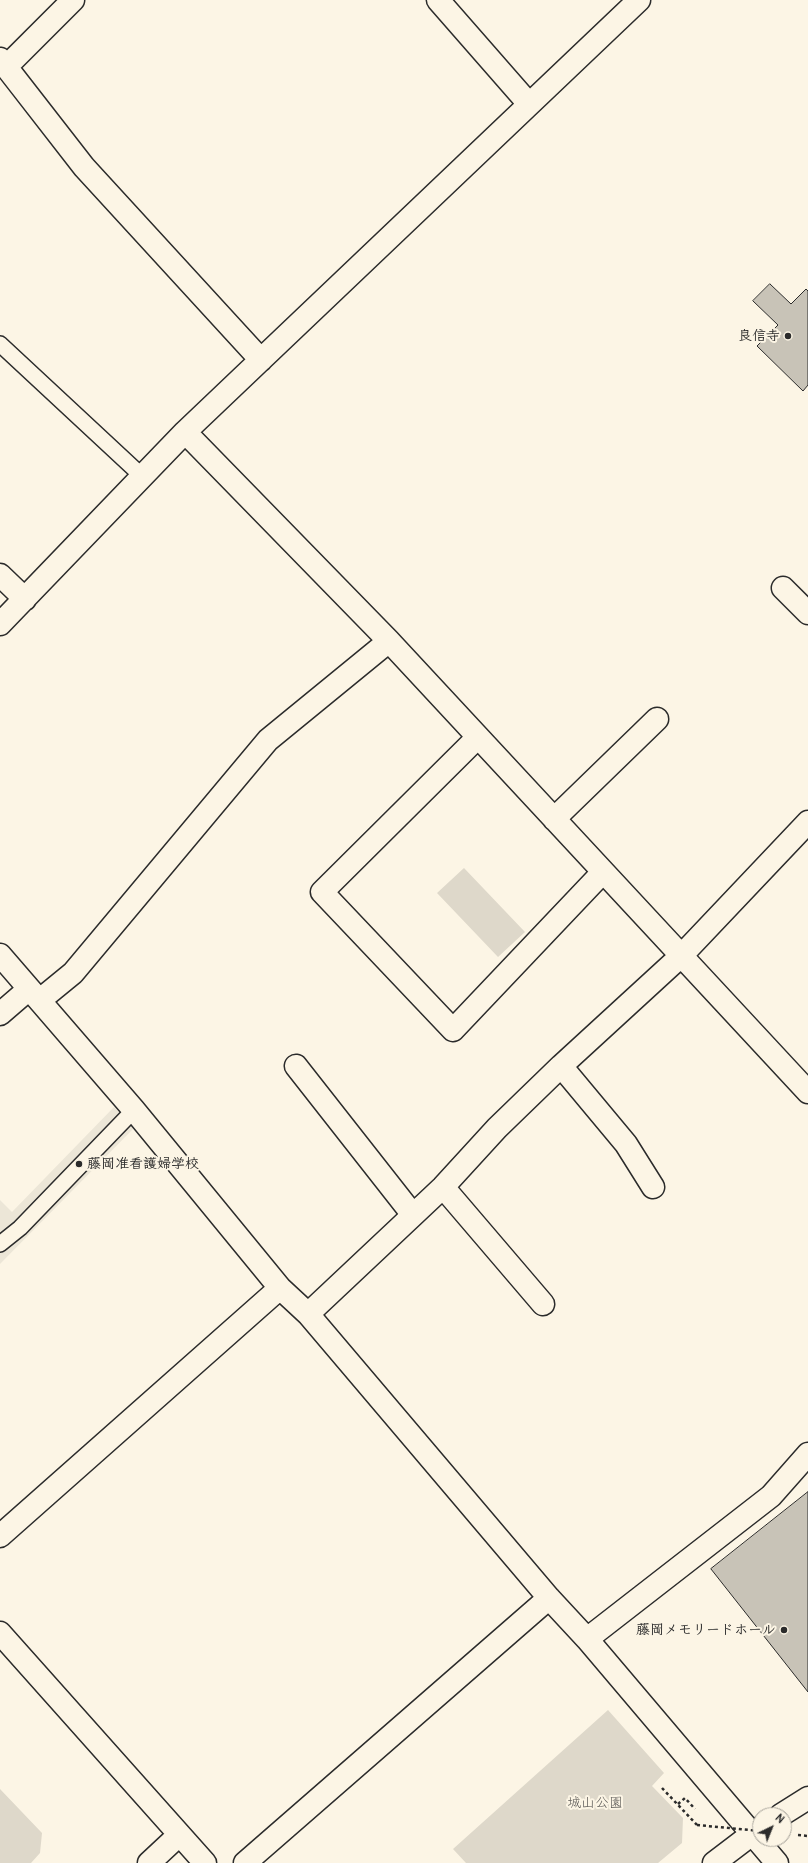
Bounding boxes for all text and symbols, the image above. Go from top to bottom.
place label: 良信寺 [738,328,780,344]
marker: 良信寺 [783,331,793,341]
place label: 藤岡准看護婦学校 [87,1156,199,1172]
marker: 藤岡准看護婦学校 [74,1159,84,1169]
place label: 藤岡メモリードホール [636,1622,776,1638]
marker: 藤岡メモリードホール [779,1625,789,1635]
park label: 城山公園 [567,1795,623,1811]
north arrow [752,1807,792,1847]
text: N [773,1811,787,1826]

